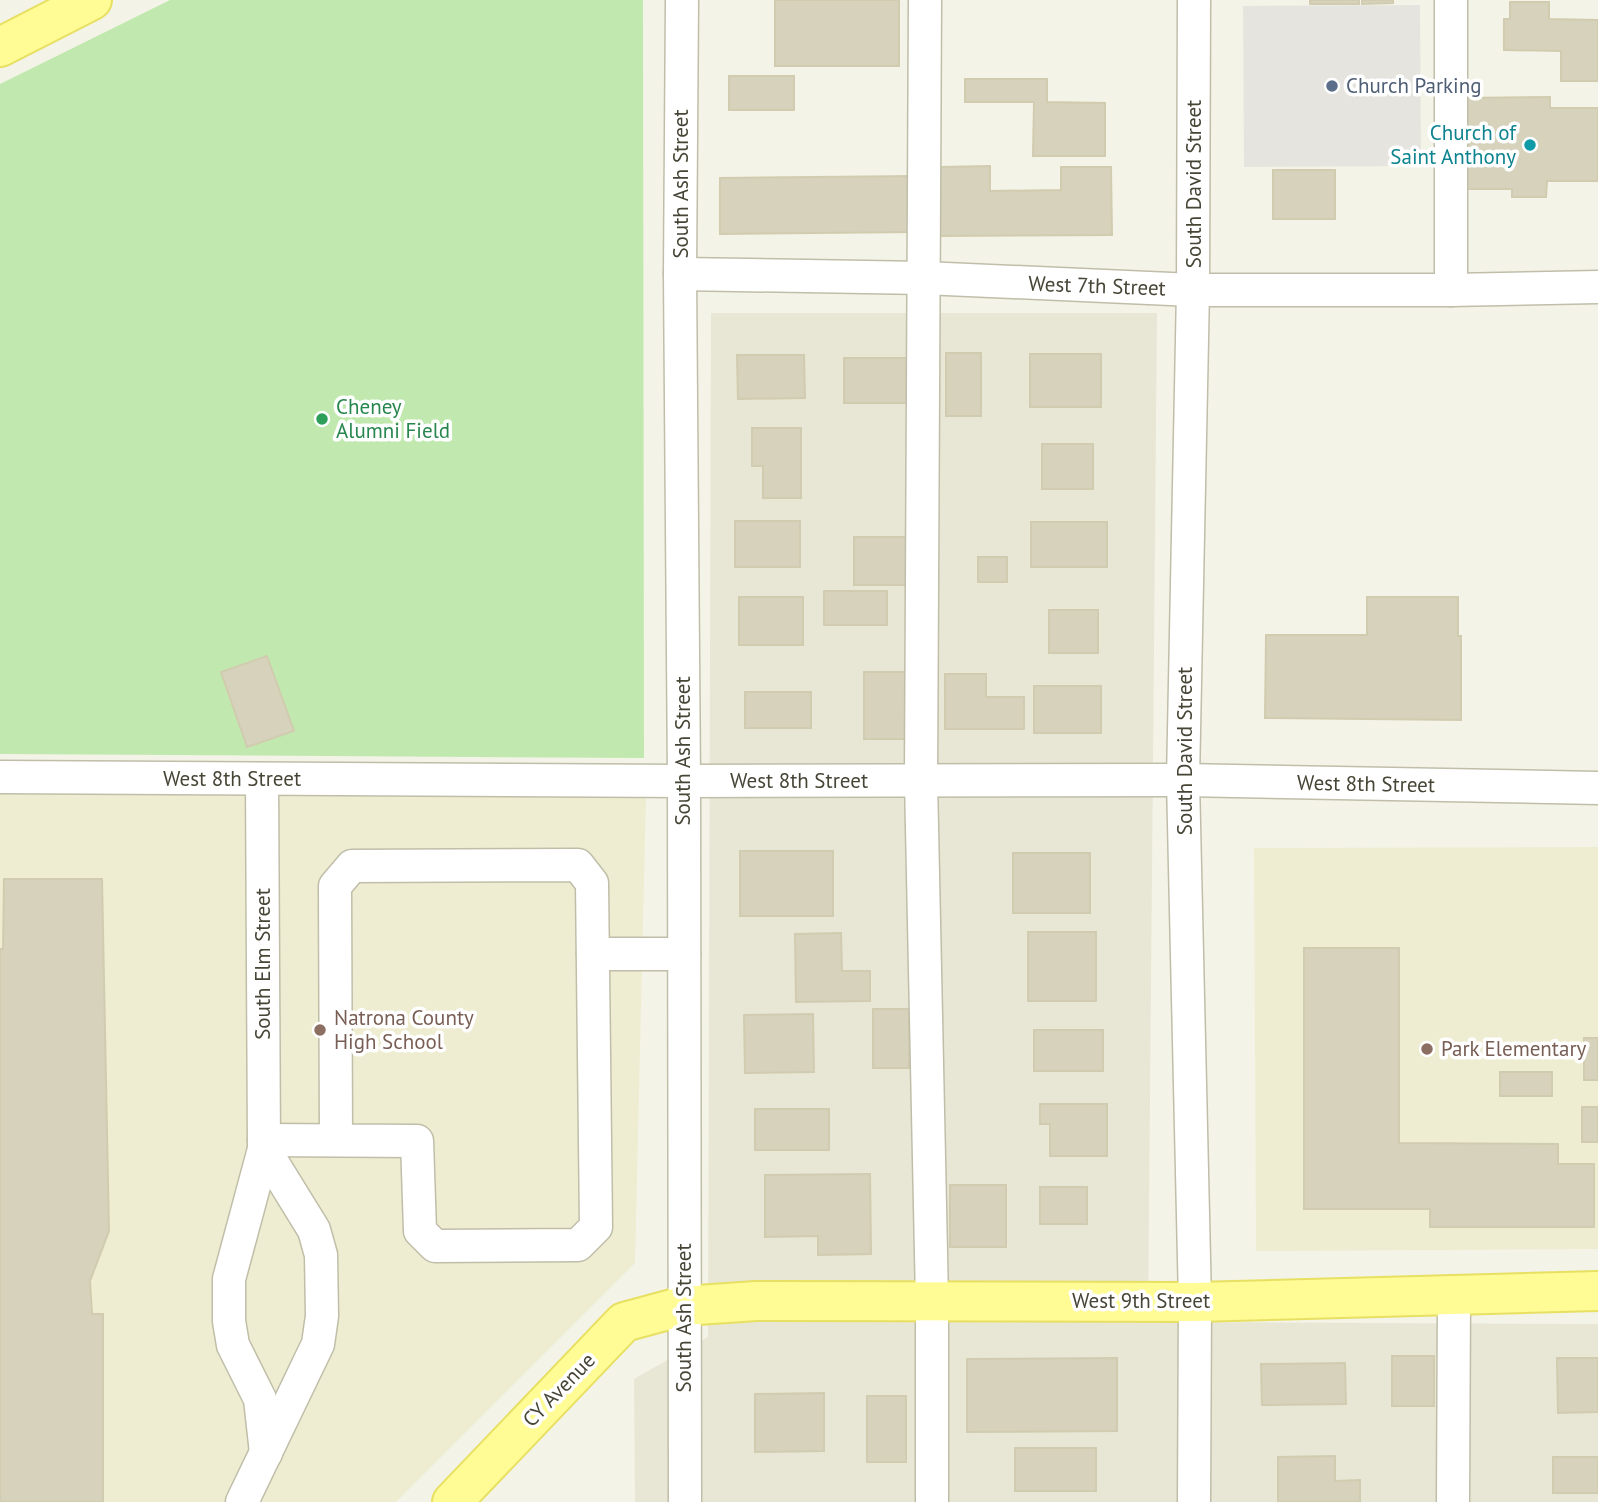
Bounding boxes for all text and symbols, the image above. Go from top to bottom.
place label: Church Parking [1346,72,1482,99]
marker: Church Parking [1324,78,1340,94]
street label: South David Street [1180,100,1207,268]
street label: South Ash Street [667,109,694,259]
place label: Church of Saint Anthony [1390,119,1517,170]
marker: Church of Saint Anthony [1522,137,1538,153]
street label: West 7th Street [1028,270,1166,301]
place label: Cheney Alumni Field [336,393,450,444]
marker: Cheney Alumni Field [314,411,330,427]
street label: South David Street [1171,667,1198,835]
street label: South Ash Street [669,676,696,826]
street label: West 8th Street [163,765,301,792]
street label: West 8th Street [730,767,868,794]
street label: West 8th Street [1297,769,1435,798]
street label: South Elm Street [249,888,276,1040]
place label: Natrona County High School [334,1004,474,1055]
marker: Natrona County High School [312,1022,328,1038]
place label: Park Elementary [1441,1035,1587,1062]
marker: Park Elementary [1419,1041,1435,1057]
street label: South Ash Street [670,1243,697,1393]
street label: West 9th Street [1072,1287,1210,1314]
street label: CY Avenue [517,1347,601,1432]

